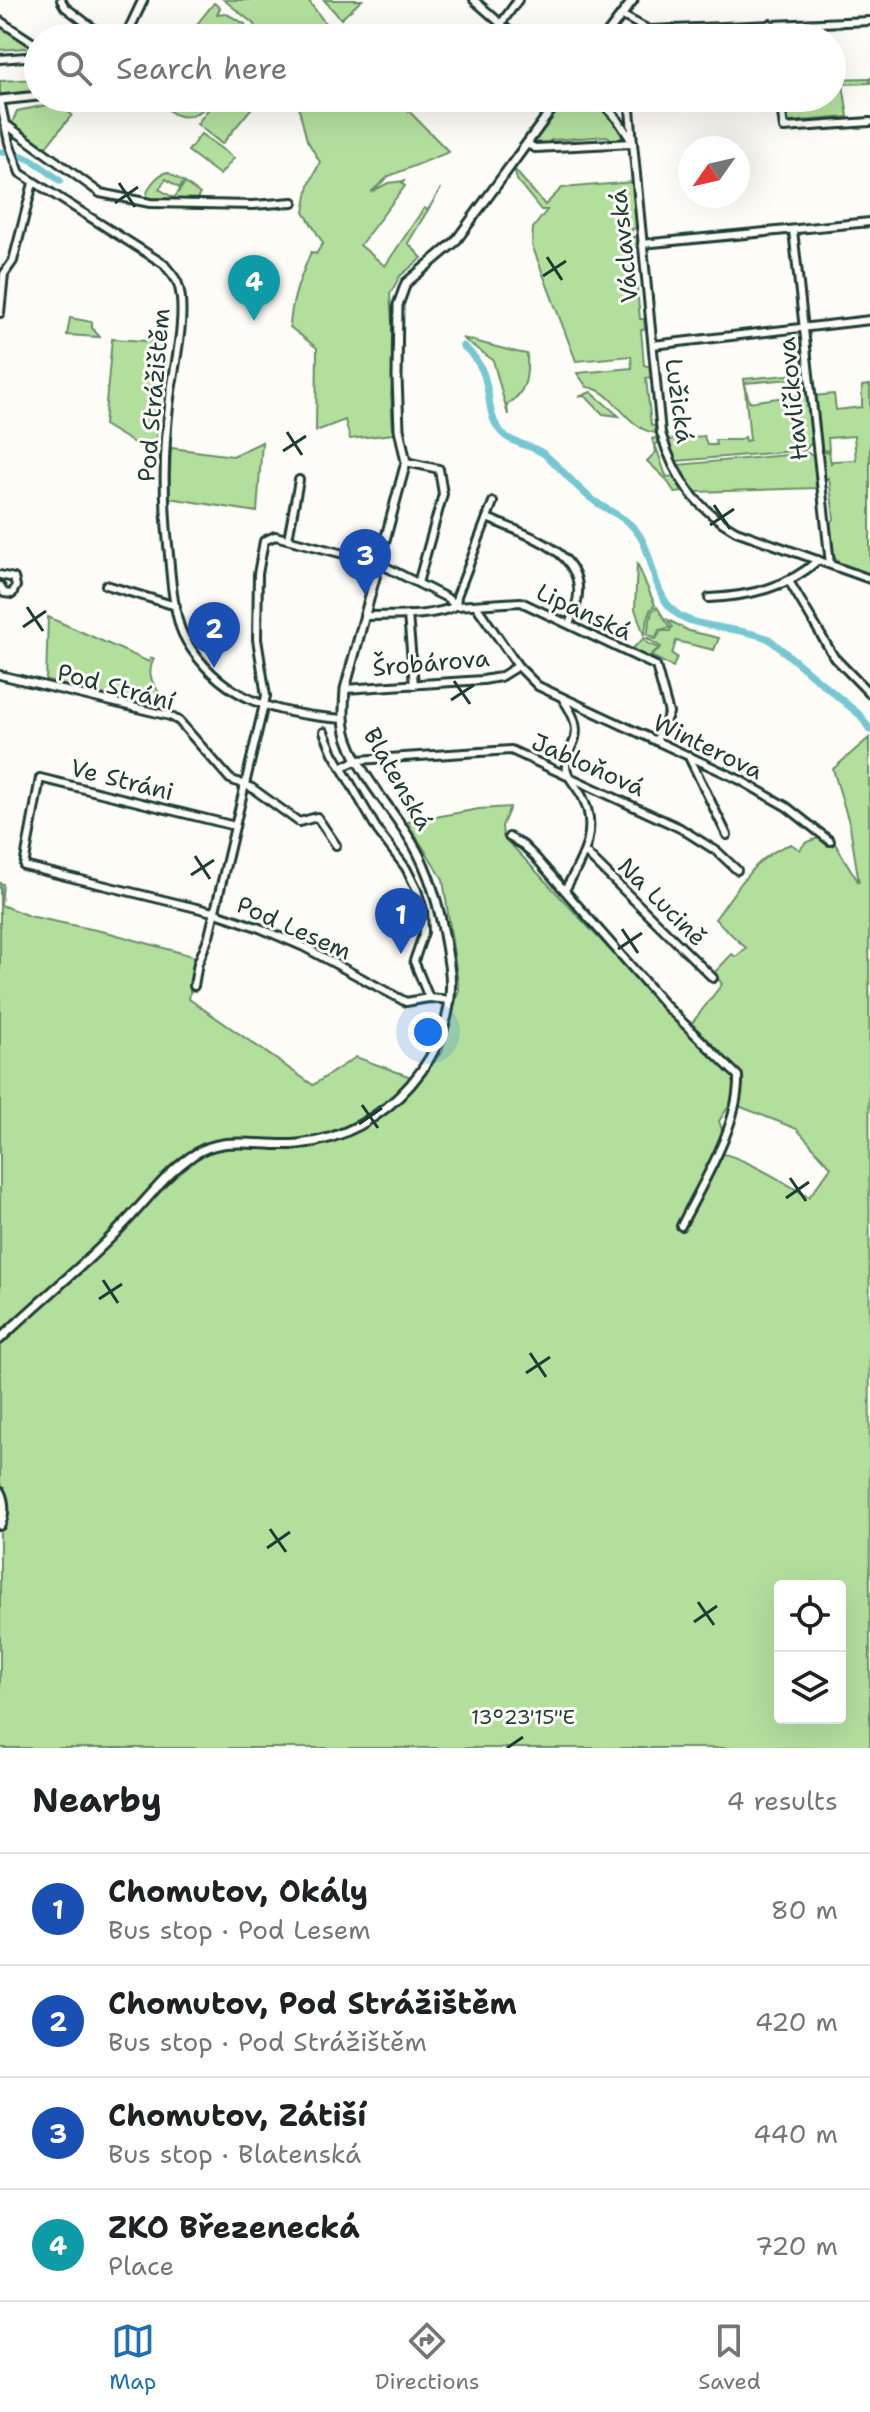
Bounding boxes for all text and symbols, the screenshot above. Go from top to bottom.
search box [24,24,846,112]
icon: search [52,46,96,90]
text: Search here [116,48,287,89]
north arrow [678,136,750,208]
street label: Václavská [602,188,646,304]
pin: 4 [228,255,280,321]
street label: Pod Strážištěm [130,307,178,483]
street label: Havlíčkova [771,336,815,462]
street label: Lužická [657,357,701,446]
pin: 3 [339,529,391,595]
street label: Lipanská [531,576,637,648]
pin: 2 [188,602,240,668]
street label: Šrobárova [371,642,491,684]
street label: Pod Strání [54,656,178,718]
street label: Winterova [648,707,768,787]
street label: Blatenská [356,722,440,836]
street label: Jabloňová [526,726,650,804]
street label: Ve Stráni [67,752,177,808]
street label: Na Lucině [611,851,713,953]
street label: Pod Lesem [232,888,356,968]
pin: 1 [375,888,427,954]
your location [408,1012,448,1052]
map controls [774,1580,846,1724]
button: locate [774,1580,846,1652]
button: layers [774,1652,846,1724]
text: 13°23'15"E [471,1704,575,1730]
text: Nearby [32,1777,162,1823]
text: 4 results [726,1783,838,1818]
text: Chomutov, Okály [108,1871,368,1912]
text: 1 [52,1892,64,1927]
text: 80 m [771,1892,838,1927]
text: Bus stop · Pod Lesem [108,1912,371,1947]
text: Chomutov, Pod Strážištěm [108,1983,517,2024]
text: 2 [49,2004,67,2039]
text: 420 m [755,2004,838,2039]
text: Bus stop · Pod Strážištěm [108,2024,427,2059]
text: Chomutov, Zátiší [108,2095,366,2136]
text: 3 [49,2116,67,2151]
text: 440 m [753,2116,838,2151]
text: Bus stop · Blatenská [108,2136,361,2171]
text: ZKO Březenecká [108,2207,360,2248]
text: 4 [49,2228,67,2263]
text: 720 m [755,2228,838,2263]
text: Place [108,2248,174,2283]
tab: Map [109,2319,156,2396]
tab: Directions [375,2319,480,2396]
tab: Saved [698,2319,761,2396]

